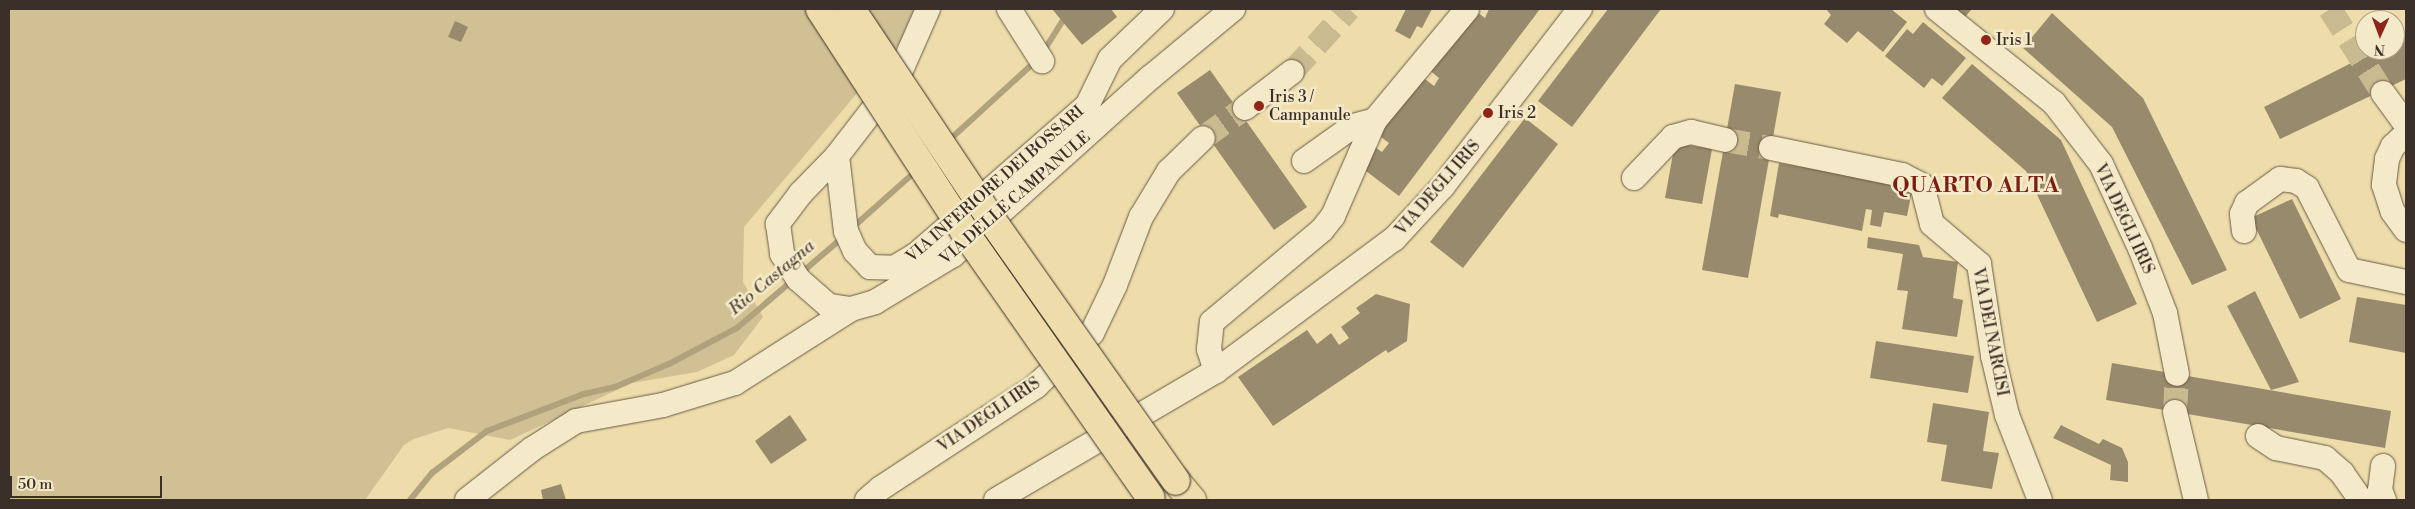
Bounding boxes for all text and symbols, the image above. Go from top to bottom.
north arrow [2355,10,2405,60]
place label: Iris 1 [1996,30,2032,50]
marker: Iris 1 [1980,34,1992,46]
text: N [2374,40,2385,58]
place label: Iris 3 / Campanule [1269,87,1351,125]
marker: Iris 3 / Campanule [1253,100,1265,112]
street label: VIA INFERIORE DEI BOSSARI [902,102,1088,266]
place label: Iris 2 [1498,103,1536,123]
marker: Iris 2 [1482,107,1494,119]
street label: VIA DELLE CAMPANULE [936,127,1094,269]
street label: VIA DEGLI IRIS [1392,137,1484,239]
street label: VIA DEGLI IRIS [2090,161,2158,277]
district label: QUARTO ALTA [1891,173,2061,199]
water label: Rio Castagna [725,236,819,320]
street label: VIA DEI NARCISI [1968,266,2012,398]
street label: VIA DEGLI IRIS [934,374,1044,456]
scale bar [12,466,165,498]
text: 50 m [18,475,52,494]

